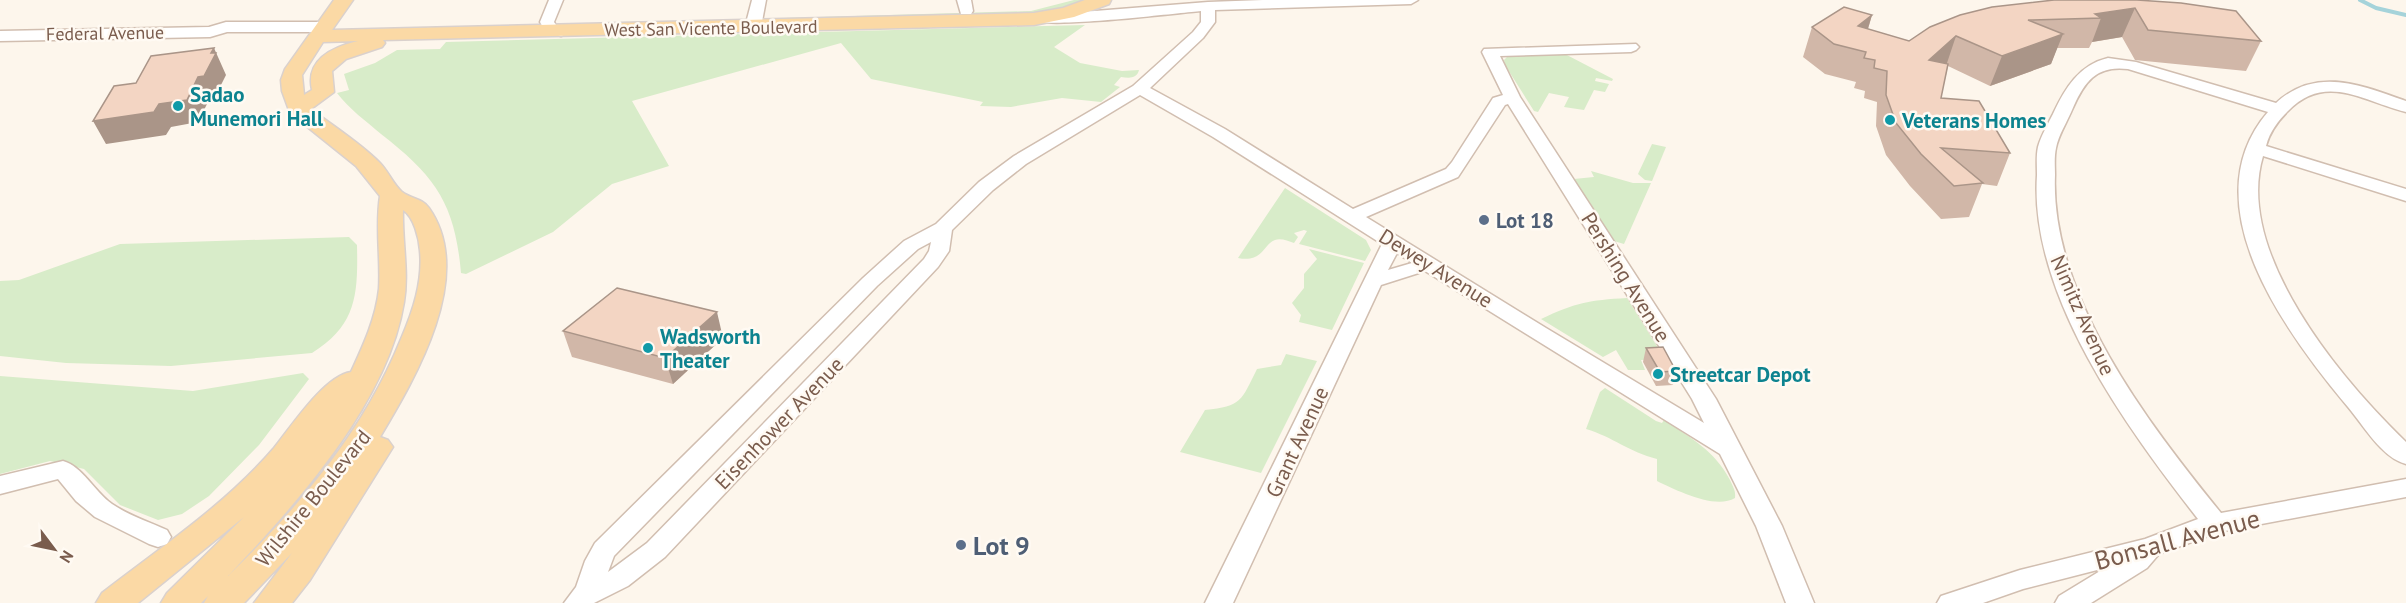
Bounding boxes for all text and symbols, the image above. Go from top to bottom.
street label: West San Vicente Boulevard [604,15,818,41]
street label: Federal Avenue [46,20,164,46]
place label: Sadao Munemori Hall [190,81,324,132]
marker: Sadao Munemori Hall [171,99,185,113]
place label: Veterans Homes [1901,107,2047,134]
marker: Veterans Homes [1883,113,1897,127]
place label: Lot 18 [1496,207,1554,234]
street label: Pershing Avenue [1575,207,1677,347]
marker: Lot 18 [1477,213,1491,227]
street label: Dewey Avenue [1374,222,1498,314]
street label: Nimitz Avenue [2044,251,2122,379]
place label: Wadsworth Theater [660,323,761,374]
marker: Wadsworth Theater [641,341,655,355]
street label: Eisenhower Avenue [709,351,849,495]
place label: Streetcar Depot [1670,361,1811,388]
marker: Streetcar Depot [1651,367,1665,381]
street label: Grant Avenue [1260,382,1334,502]
street label: Wilshire Boulevard [249,424,377,572]
street label: Bonsall Avenue [2091,501,2263,577]
north arrow [24,519,84,579]
place label: Lot 9 [973,529,1030,562]
marker: Lot 9 [954,538,968,552]
text: N [55,547,78,567]

